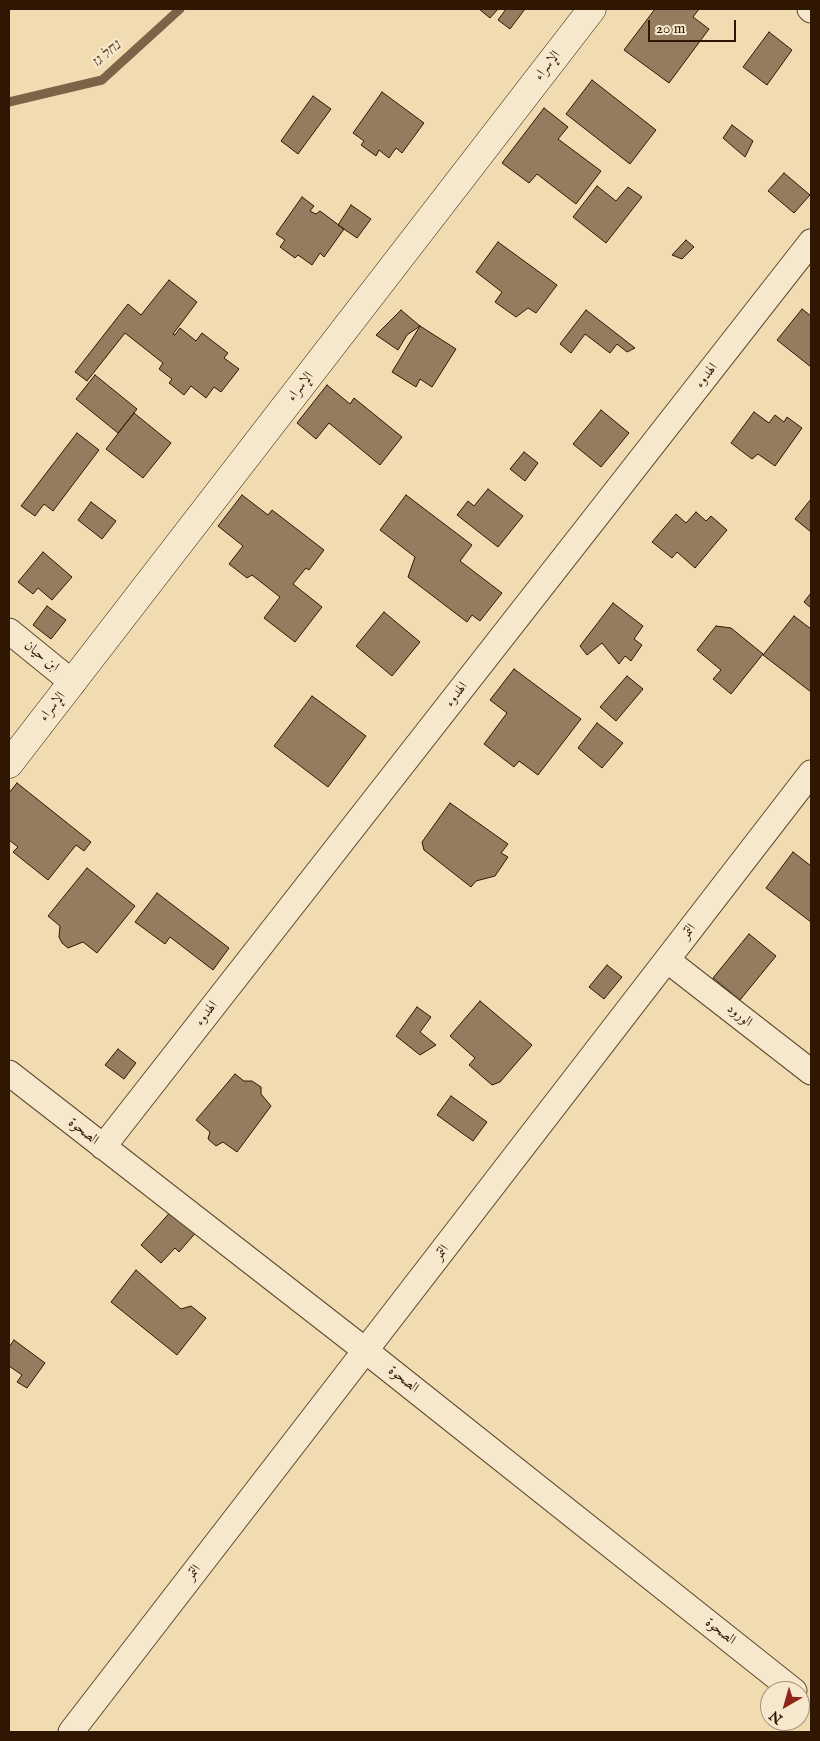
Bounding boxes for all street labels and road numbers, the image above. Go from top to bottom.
street label: الإسراء [531,48,565,84]
street label: الهدوء [692,360,722,392]
street label: الإسراء [284,369,318,405]
street label: ابن حيان [20,638,62,676]
street label: الهدوء [442,679,472,711]
street label: الإسراء [36,689,70,725]
street label: التمر [678,921,700,943]
street label: الهدوء [192,998,222,1030]
street label: الورود [723,1001,755,1031]
street label: الصحوة [64,1115,102,1149]
street label: التمر [431,1242,453,1264]
street label: الصحوة [384,1363,422,1397]
street label: التمر [183,1562,205,1584]
street label: الصحوة [701,1615,739,1649]

